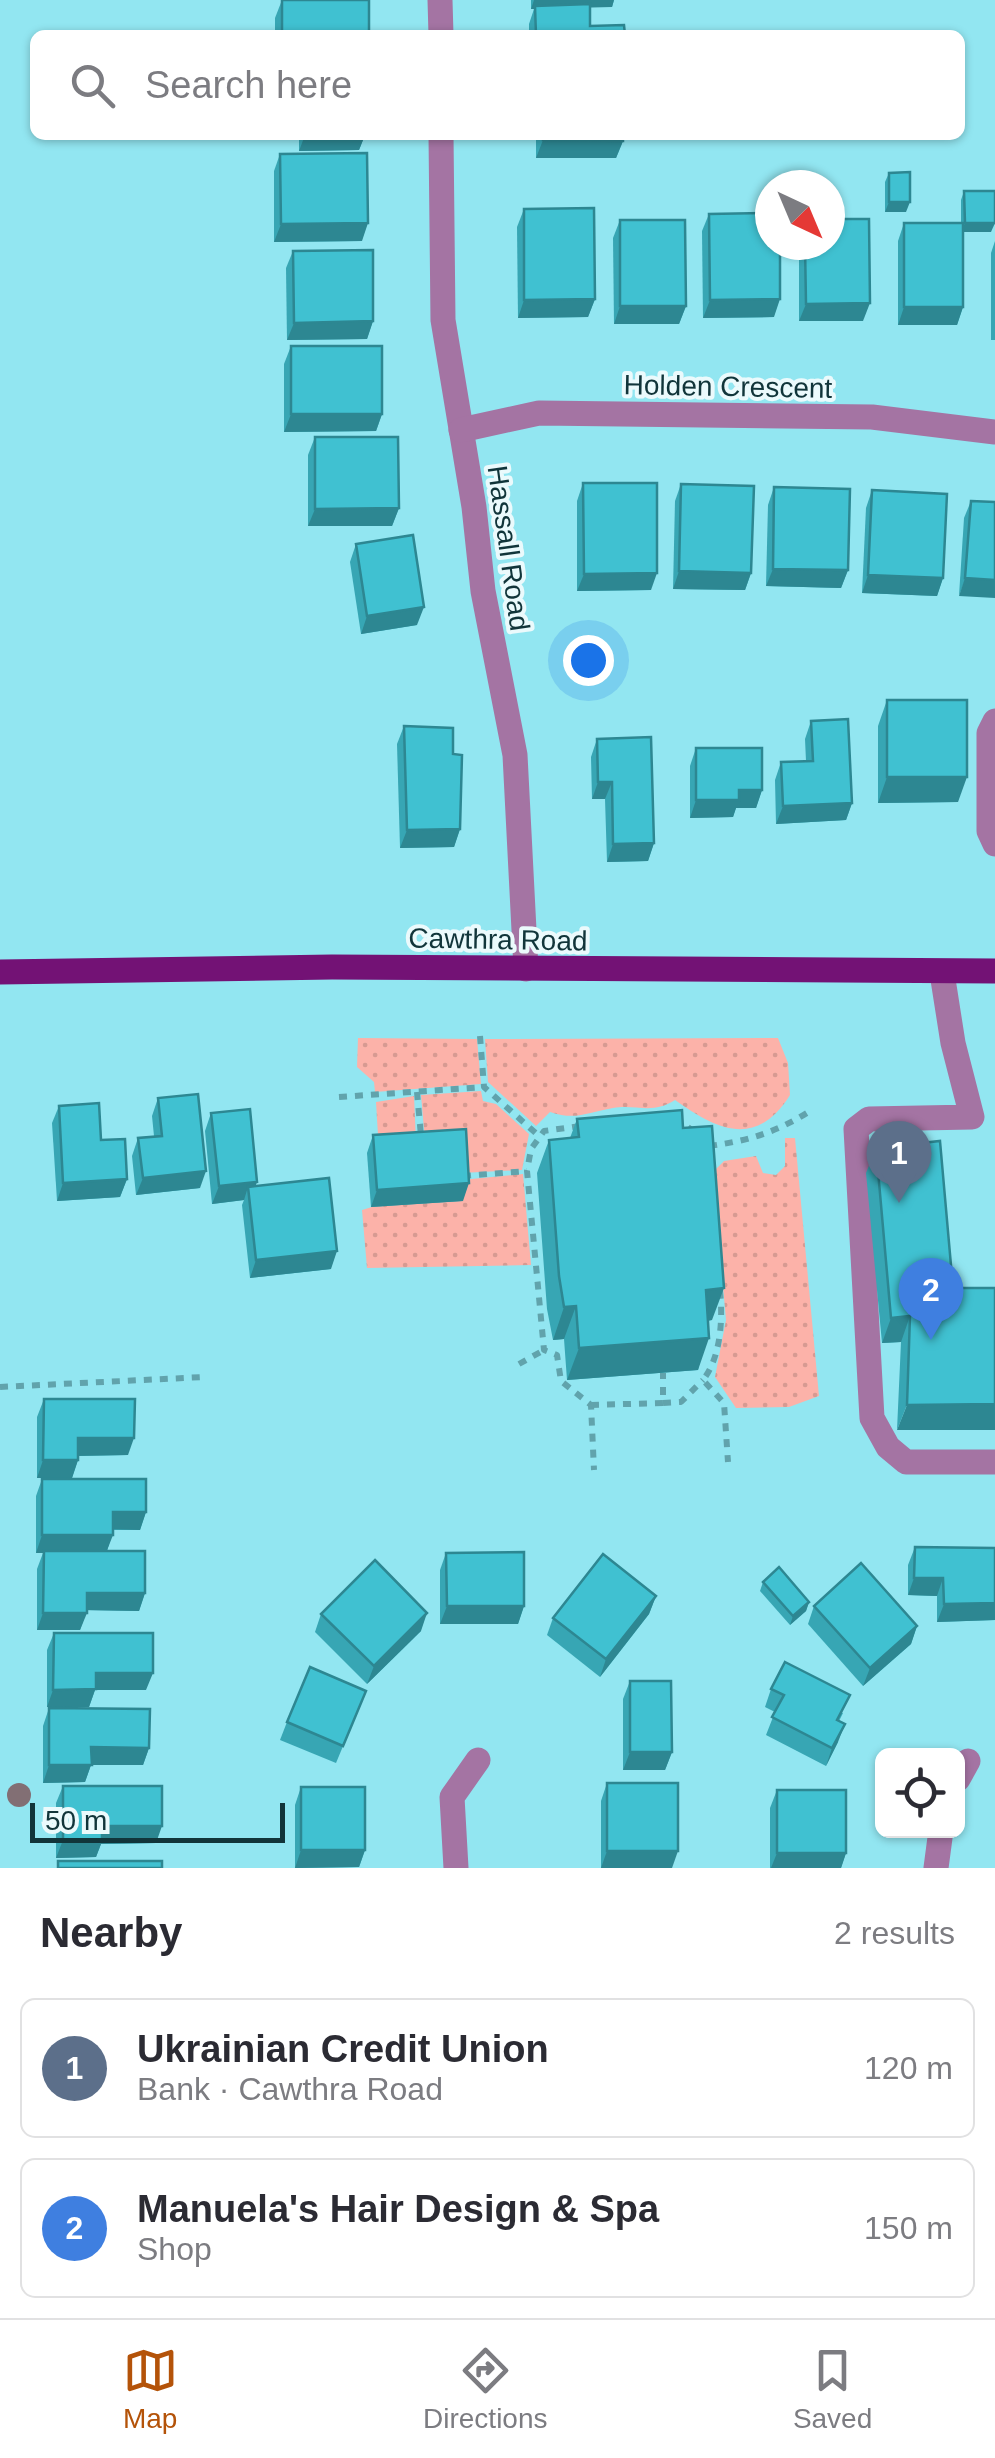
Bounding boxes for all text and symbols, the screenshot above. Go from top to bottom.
search box [30,30,965,140]
icon: search [65,58,120,113]
text: Search here [145,64,352,106]
north arrow [755,170,845,260]
street label: Holden Crescent [623,369,833,404]
street label: Hassall Road [482,463,535,633]
your location [563,635,614,686]
street label: Cawthra Road [408,922,588,957]
pin: 1 [866,1120,932,1203]
pin: 2 [898,1258,964,1340]
map controls [875,1748,965,1838]
button: locate [875,1748,965,1838]
scale bar [30,1798,285,1842]
text: 50 m [45,1805,107,1836]
text: Nearby [40,1909,182,1956]
text: 2 results [834,1915,955,1951]
text: Ukrainian Credit Union [137,2028,549,2070]
text: 1 [66,2050,83,2086]
text: 120 m [864,2050,953,2086]
text: Bank · Cawthra Road [137,2071,443,2107]
text: Manuela's Hair Design & Spa [137,2188,659,2230]
text: 2 [66,2210,83,2246]
text: 150 m [864,2210,953,2246]
text: Shop [137,2231,212,2267]
tab: Map [123,2343,178,2435]
tab: Directions [423,2343,548,2435]
tab: Saved [793,2343,872,2435]

